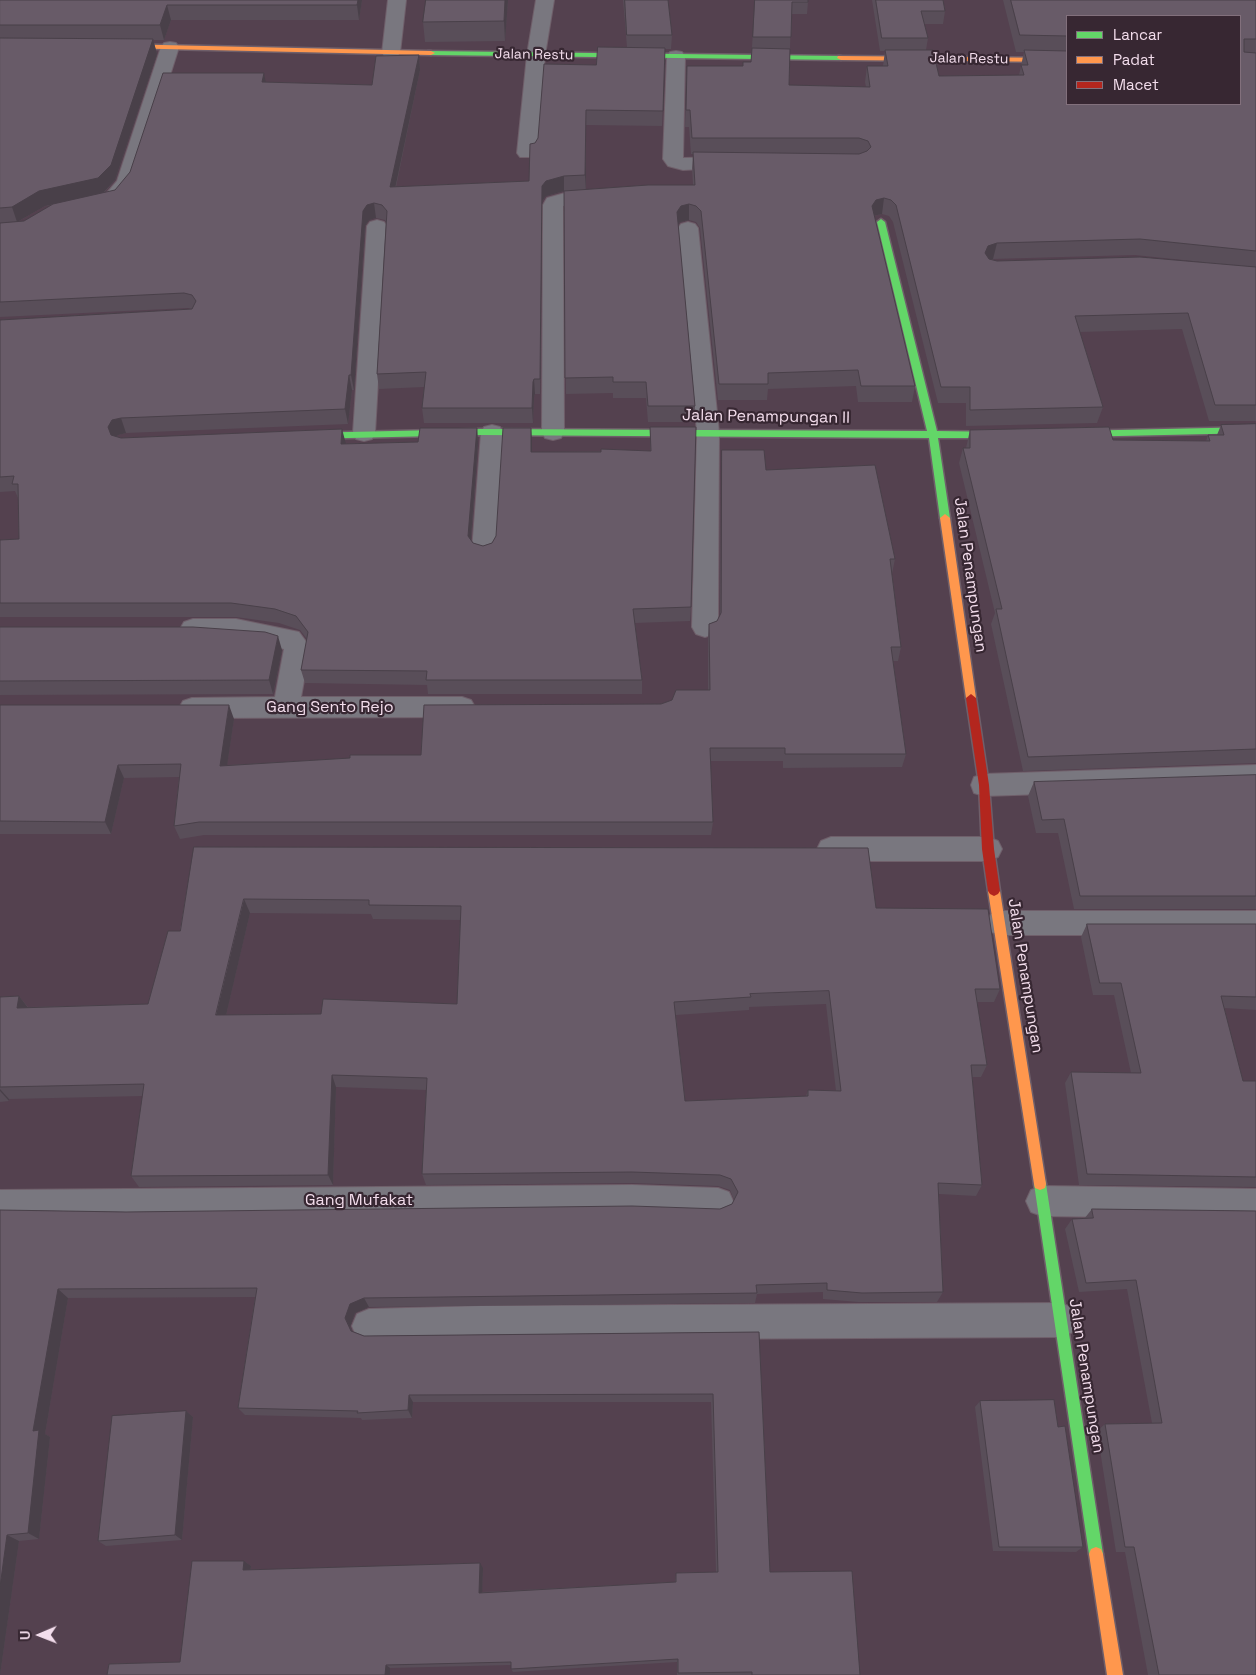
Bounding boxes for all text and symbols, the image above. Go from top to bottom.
legend [1066,15,1241,105]
text: Lancar [1113,25,1162,44]
street label: Jalan Restu [494,46,574,64]
street label: Jalan Restu [929,50,1009,68]
text: Padat [1113,50,1155,69]
text: Macet [1113,75,1159,94]
street label: Jalan Penampungan II [682,406,850,428]
street label: Jalan Penampungan [950,496,990,654]
street label: Gang Sento Rejo [266,698,394,718]
street label: Jalan Penampungan [1003,897,1047,1055]
street label: Gang Mufakat [305,1191,413,1211]
street label: Jalan Penampungan [1064,1297,1108,1455]
north arrow [15,1610,65,1660]
text: U [16,1630,34,1640]

